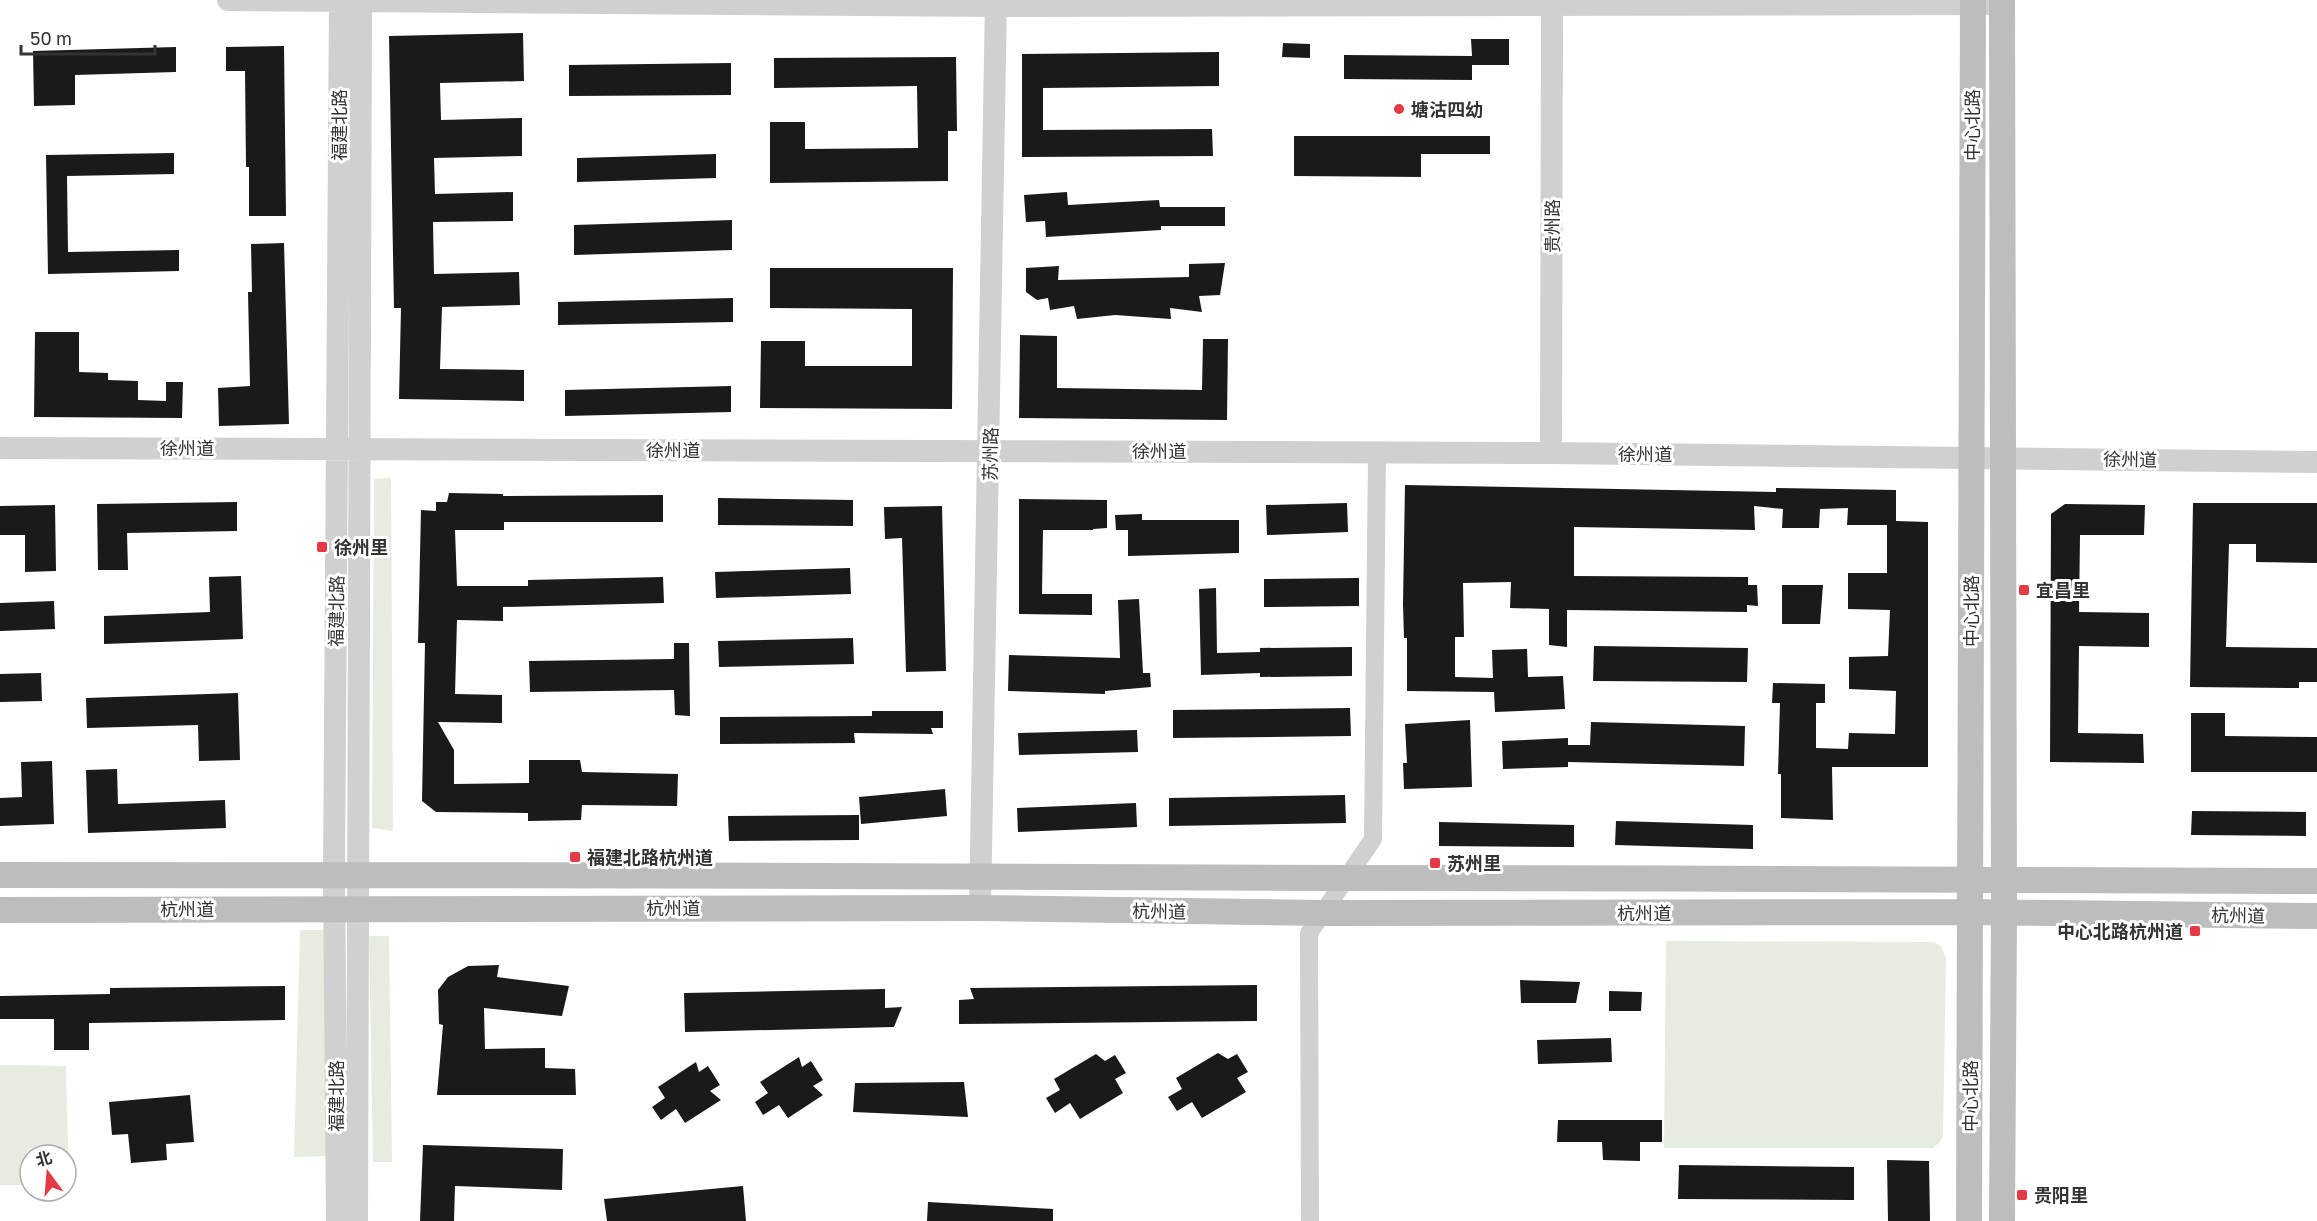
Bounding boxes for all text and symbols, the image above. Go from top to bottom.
scale bar [21,18,154,56]
text: 50 m [30,27,72,49]
street label: 福建北路 [328,89,350,161]
street label: 中心北路 [1961,89,1983,161]
place label: 塘沽四幼 [1411,98,1483,120]
marker: 塘沽四幼 [1392,102,1406,116]
street label: 贵州路 [1541,199,1563,253]
street label: 苏州路 [979,427,1001,481]
street label: 徐州道 [160,437,214,459]
street label: 徐州道 [646,439,700,461]
street label: 徐州道 [1132,440,1186,462]
street label: 徐州道 [1618,443,1672,465]
street label: 徐州道 [2103,448,2157,470]
place label: 徐州里 [334,536,388,558]
marker: 徐州里 [315,540,329,554]
street label: 福建北路 [324,575,348,647]
street label: 中心北路 [1960,575,1982,647]
place label: 宜昌里 [2036,579,2090,601]
marker: 宜昌里 [2017,583,2031,597]
place label: 福建北路杭州道 [587,846,713,868]
marker: 福建北路杭州道 [568,850,582,864]
place label: 苏州里 [1447,852,1501,874]
marker: 苏州里 [1428,856,1442,870]
street label: 杭州道 [646,897,700,919]
street label: 杭州道 [160,898,214,920]
street label: 杭州道 [1132,900,1186,922]
street label: 杭州道 [1617,902,1671,924]
street label: 杭州道 [2211,904,2265,926]
place label: 中心北路杭州道 [2057,920,2183,942]
marker: 中心北路杭州道 [2188,924,2202,938]
street label: 福建北路 [325,1060,347,1132]
street label: 中心北路 [1959,1060,1981,1132]
north arrow [18,1143,78,1203]
text: 北 [33,1147,54,1170]
place label: 贵阳里 [2034,1184,2088,1206]
marker: 贵阳里 [2015,1188,2029,1202]

